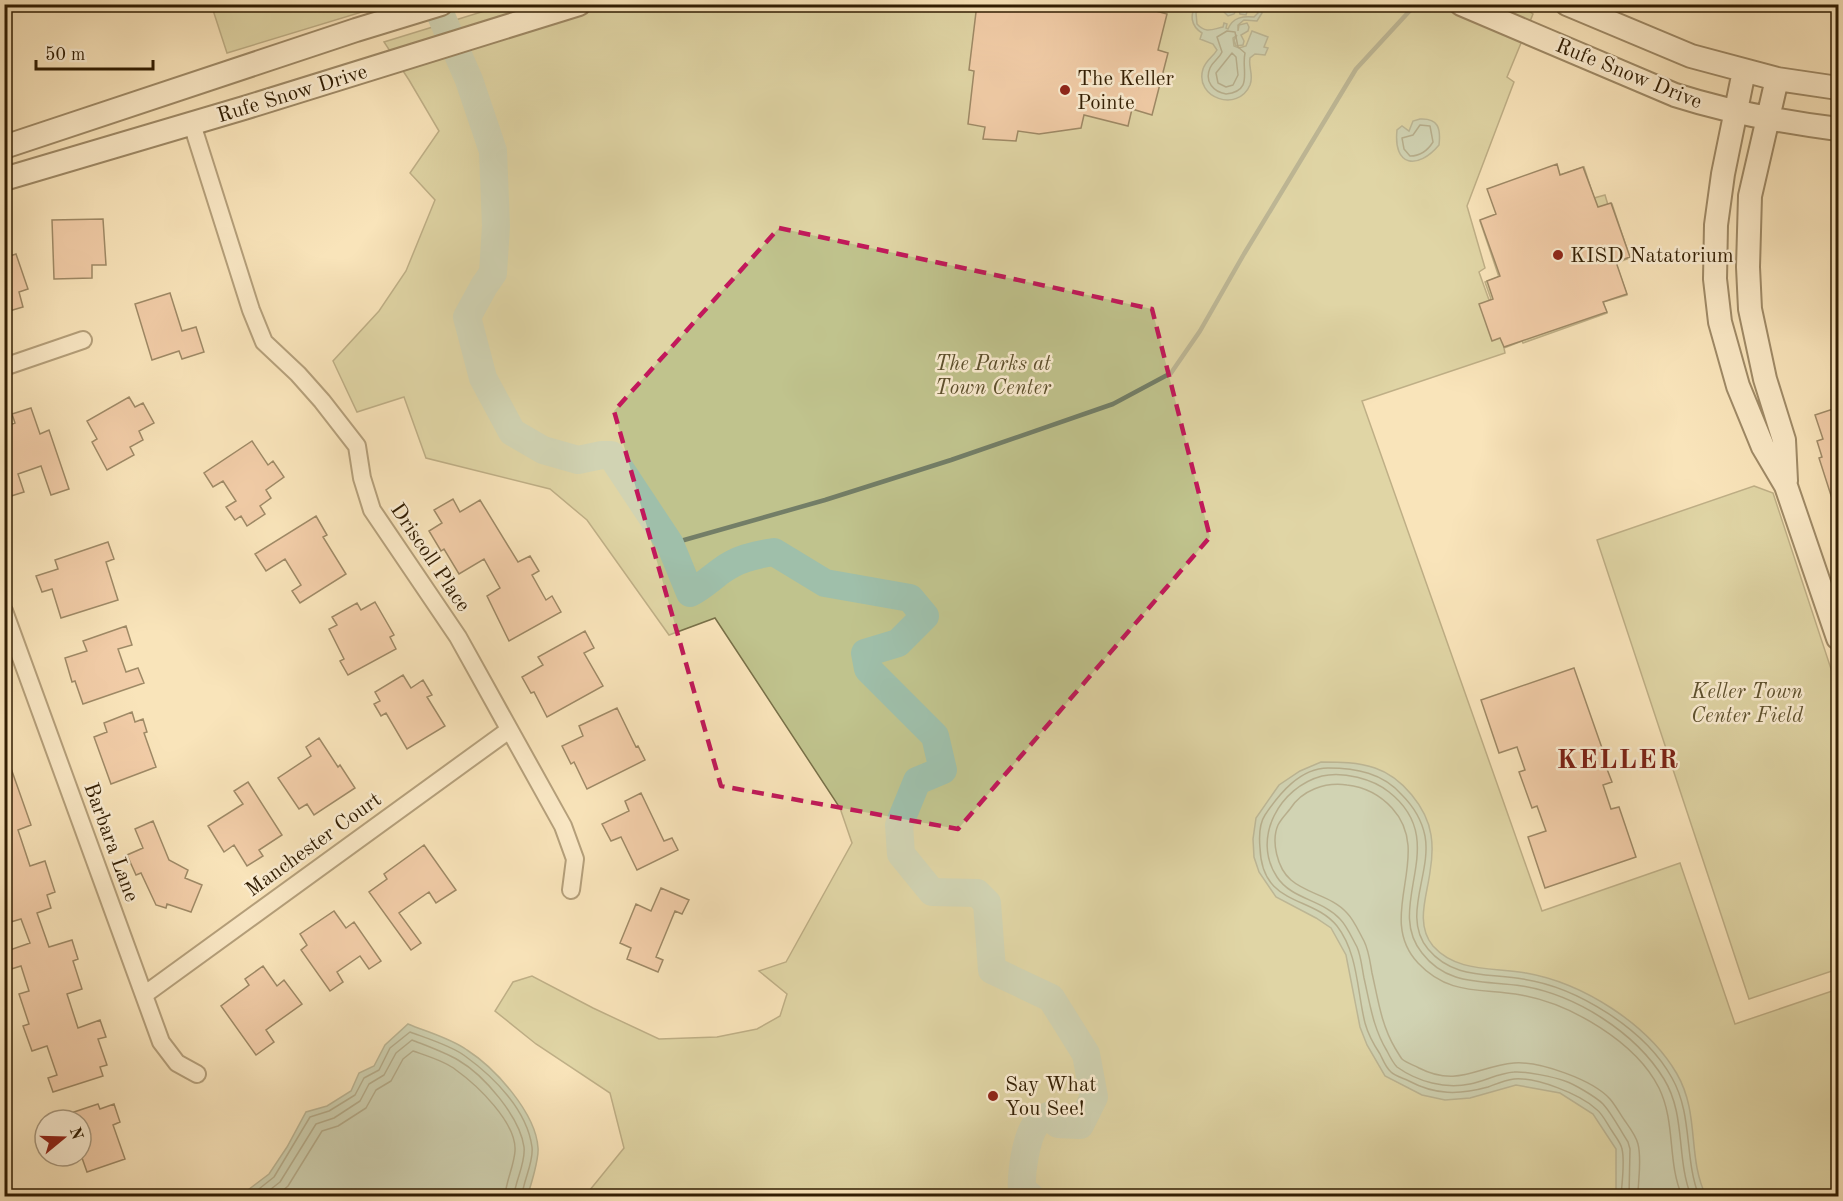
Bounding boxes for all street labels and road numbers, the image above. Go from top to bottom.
street label: Rufe Snow Drive [1552,35,1705,113]
street label: Rufe Snow Drive [215,62,370,127]
street label: Driscoll Place [386,500,474,616]
street label: Barbara Lane [79,780,142,905]
street label: Manchester Court [242,789,386,901]

